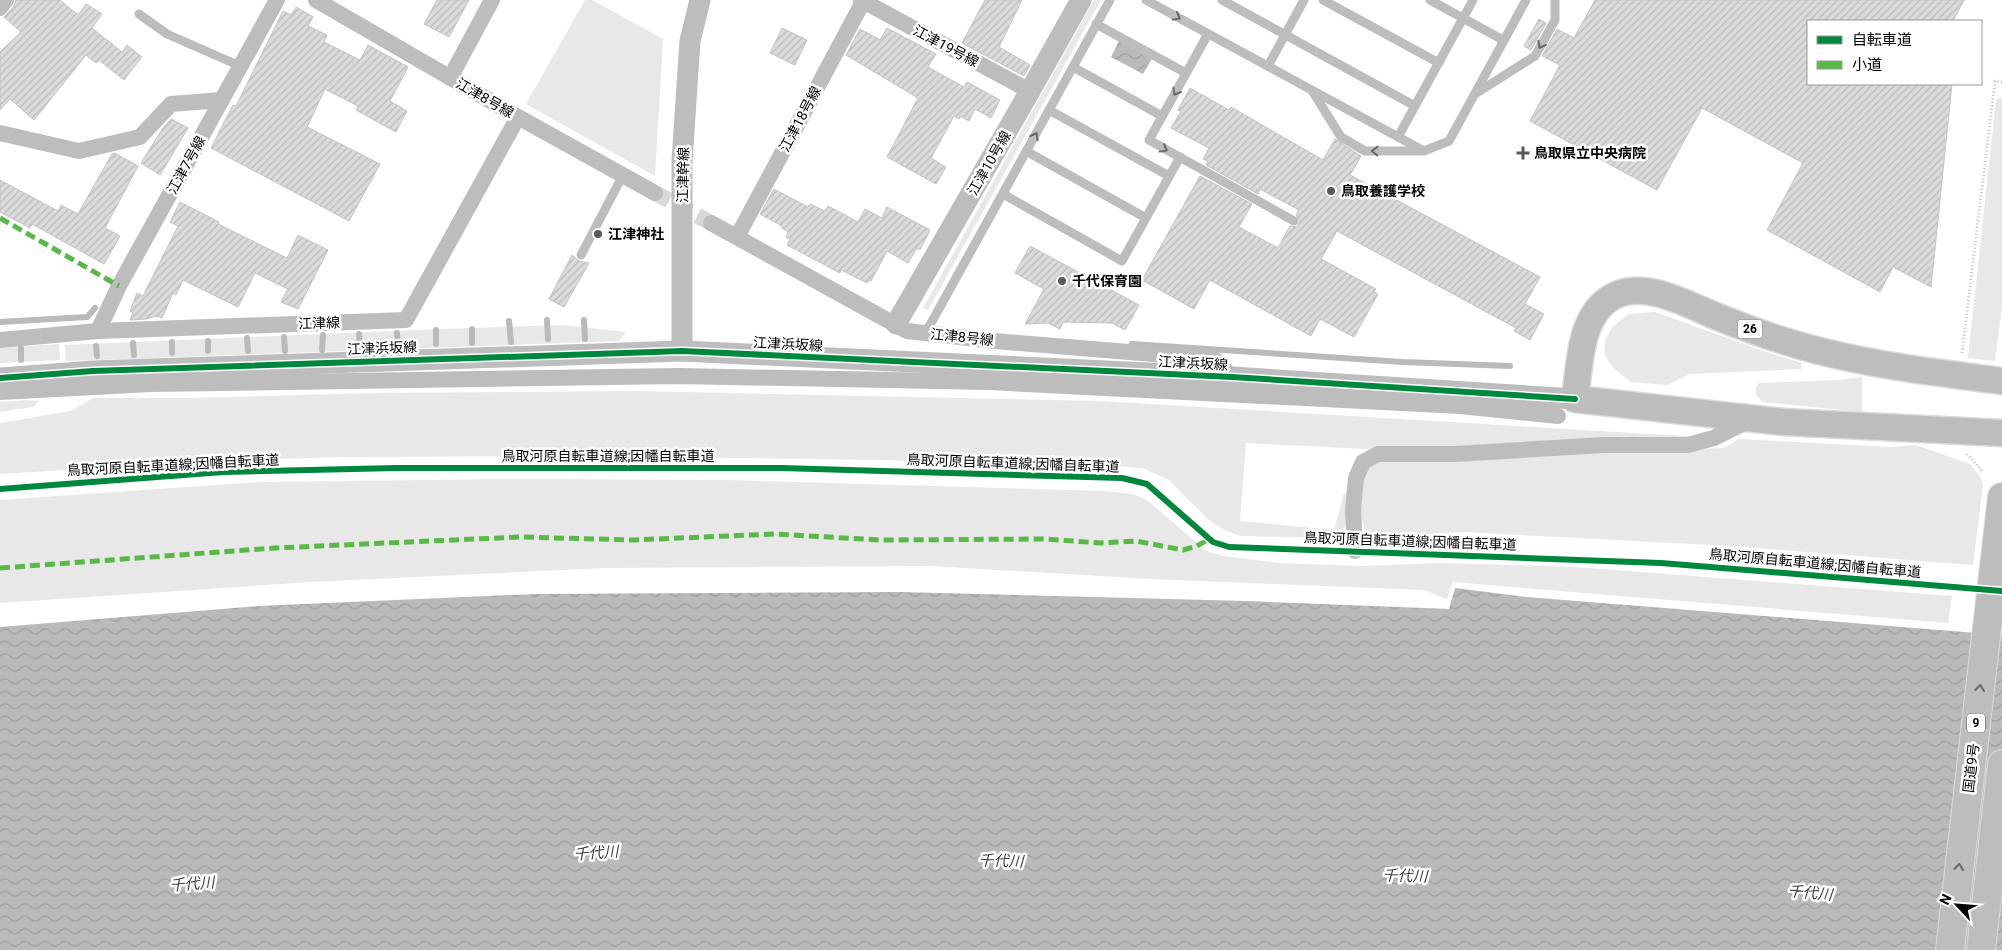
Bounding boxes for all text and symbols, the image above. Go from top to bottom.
one-way arrow [1172,11,1181,21]
legend [1807,20,1982,85]
street label: 江津19号線 [911,22,981,70]
text: 自転車道 [1852,31,1912,49]
one-way arrow [1537,40,1547,49]
text: 小道 [1852,56,1882,74]
street label: 江津8号線 [453,75,517,121]
street label: 江津18号線 [776,84,824,154]
one-way arrow [1172,86,1182,95]
street label: 江津10号線 [964,128,1014,198]
one-way arrow [1028,132,1038,141]
street label: 江津7号線 [164,133,208,197]
one-way arrow [1159,142,1168,152]
place label: 鳥取県立中央病院 [1534,145,1646,161]
one-way arrow [1371,146,1378,156]
marker: 鳥取県立中央病院 [1516,146,1530,160]
street label: 江津幹線 [675,147,691,203]
place label: 鳥取養護学校 [1341,183,1425,199]
marker: 鳥取養護学校 [1325,185,1337,197]
place label: 江津神社 [608,226,664,242]
marker: 江津神社 [592,228,604,240]
place label: 千代保育園 [1072,273,1142,289]
marker: 千代保育園 [1056,275,1068,287]
street label: 江津線 [298,314,340,332]
road number: 26 [1738,320,1762,338]
street label: 江津8号線 [929,326,995,348]
street label: 江津浜坂線 [753,334,823,354]
street label: 江津浜坂線 [347,339,417,357]
street label: 江津浜坂線 [1158,353,1228,373]
street label: 鳥取河原自転車道線;因幡自転車道 [502,448,714,464]
street label: 鳥取河原自転車道線;因幡自転車道 [66,451,280,479]
street label: 鳥取河原自転車道線;因幡自転車道 [906,451,1120,475]
street label: 鳥取河原自転車道線;因幡自転車道 [1303,529,1517,553]
street label: 鳥取河原自転車道線;因幡自転車道 [1708,546,1922,580]
one-way arrow [1974,684,1985,692]
road number: 9 [1967,714,1985,732]
street label: 国道9号 [1960,742,1982,794]
water label: 千代川 [573,842,621,864]
water label: 千代川 [978,851,1026,871]
one-way arrow [1953,862,1964,870]
water label: 千代川 [1382,866,1430,886]
water label: 千代川 [169,873,217,895]
north arrow [1932,880,1982,930]
water label: 千代川 [1787,882,1835,904]
text: N [1936,891,1955,907]

